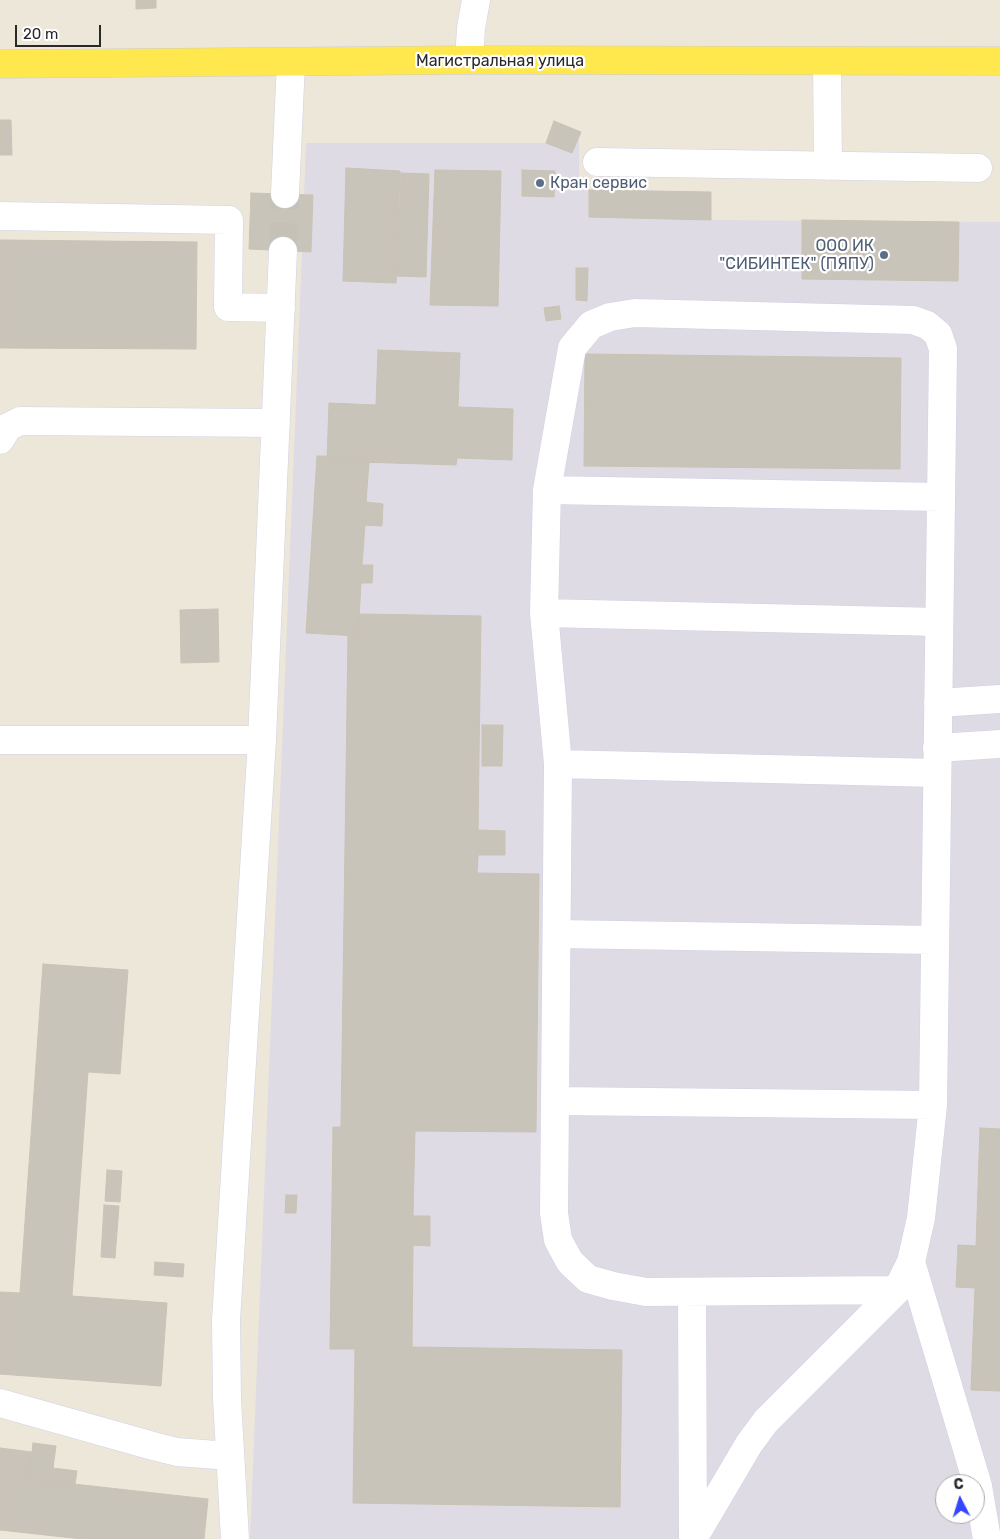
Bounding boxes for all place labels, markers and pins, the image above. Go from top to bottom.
place label: Кран сервис [550,173,647,193]
marker: Кран сервис [534,177,546,189]
place label: ООО ИК "СИБИНТЕК" (ПЯПУ) [719,236,874,274]
marker: ООО ИК "СИБИНТЕК" (ПЯПУ) [878,249,890,261]

